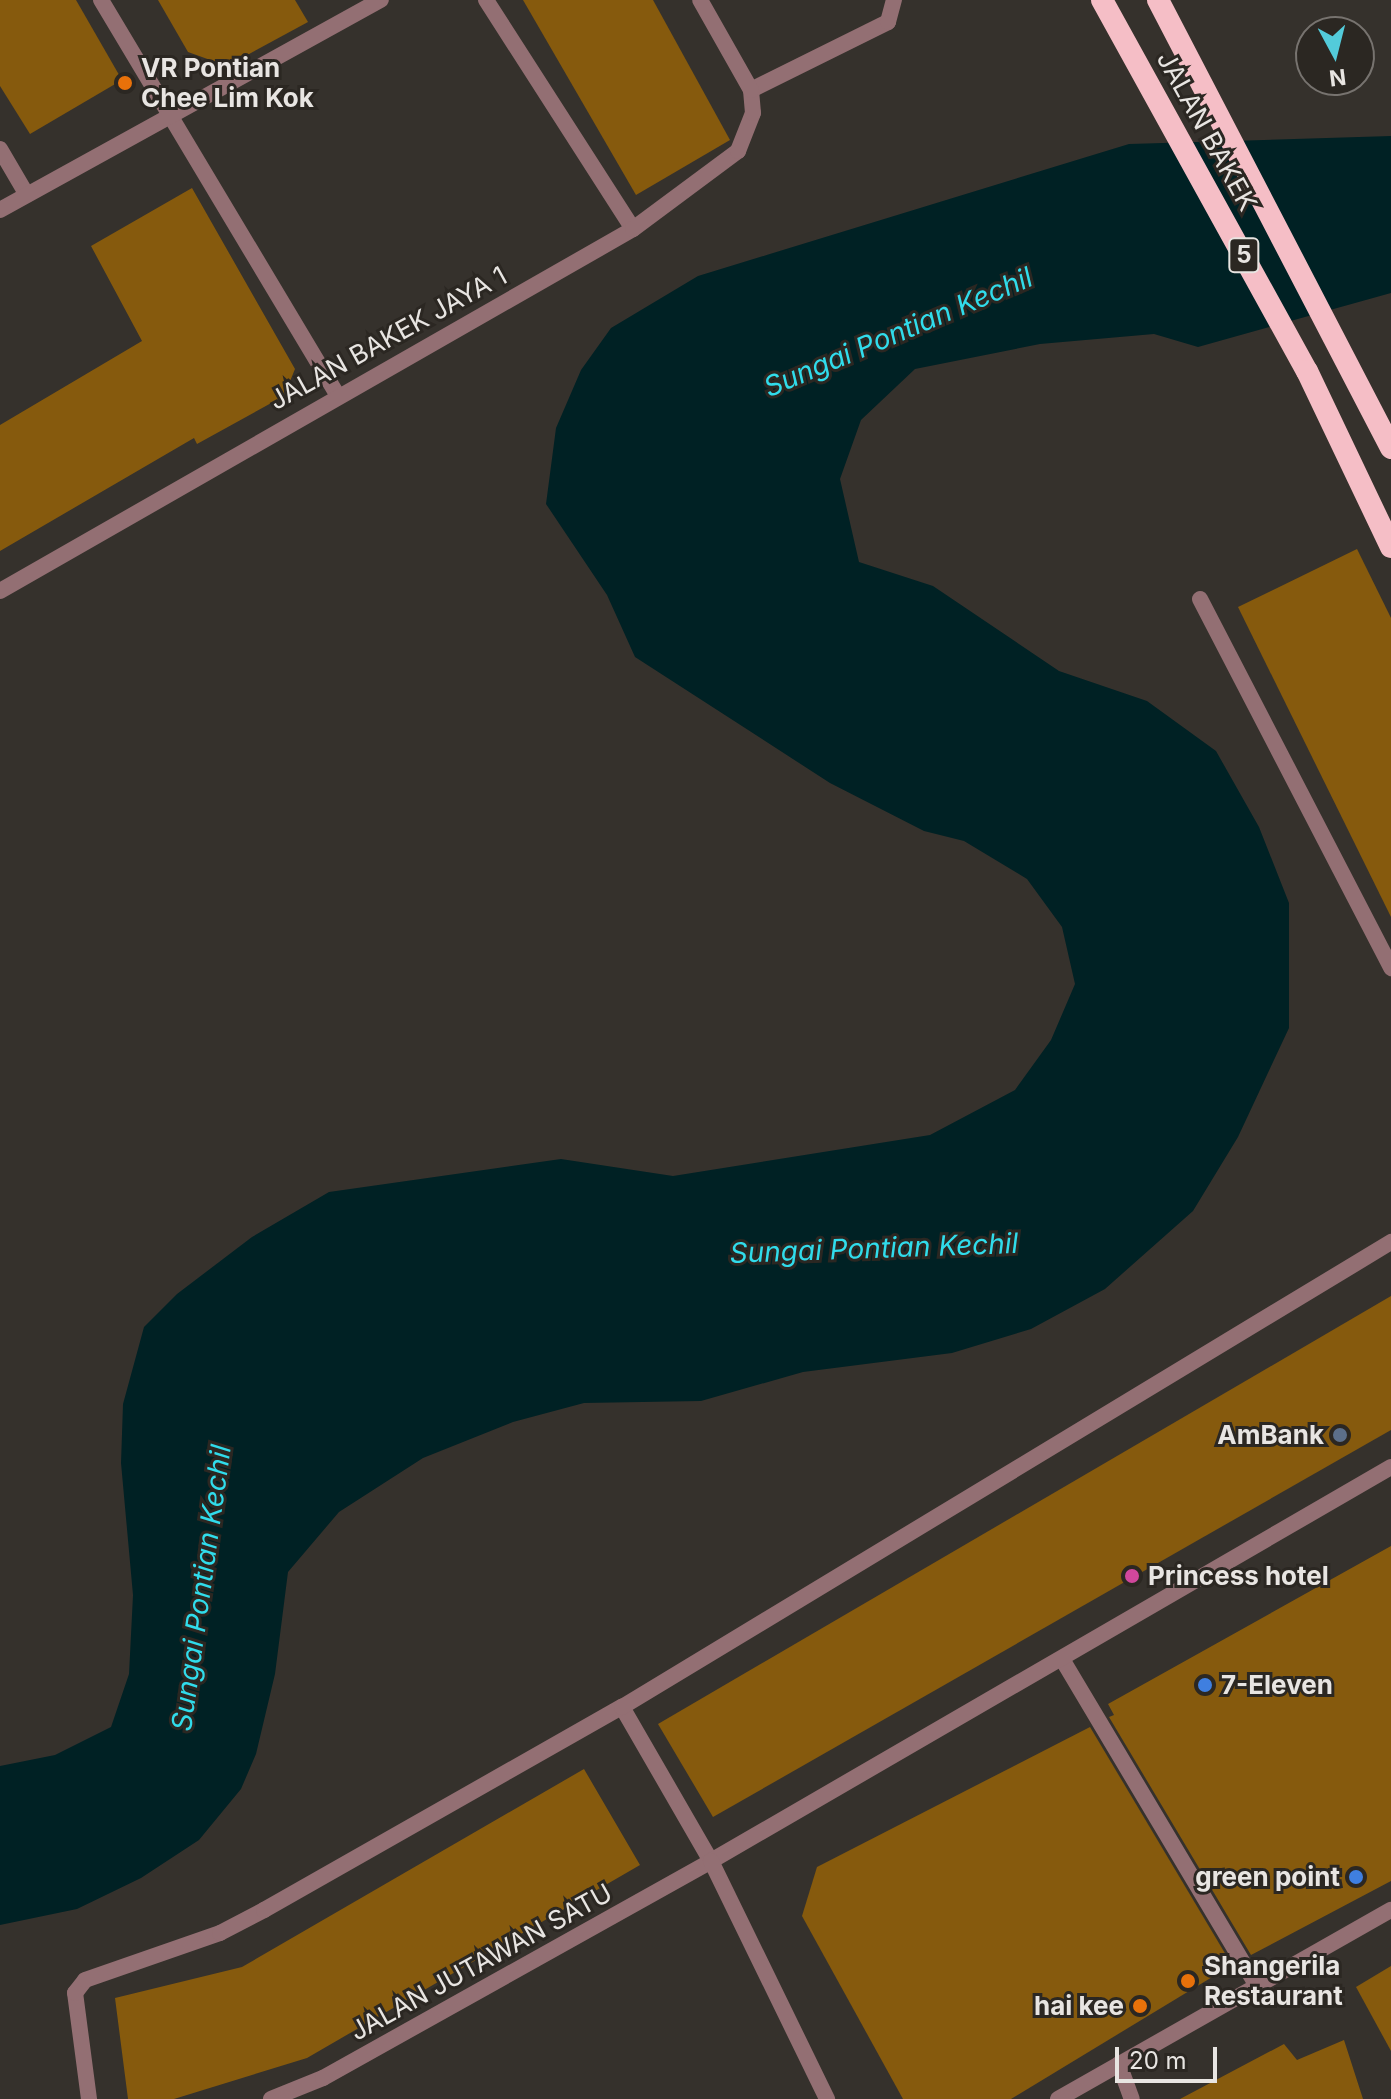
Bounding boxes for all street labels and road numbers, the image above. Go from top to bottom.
street label: JALAN BAKEK [1150,46,1264,216]
road number: 5 [1228,235,1260,275]
street label: JALAN BAKEK JAYA 1 [264,260,512,416]
street label: JALAN JUTAWAN SATU [345,1877,617,2047]

